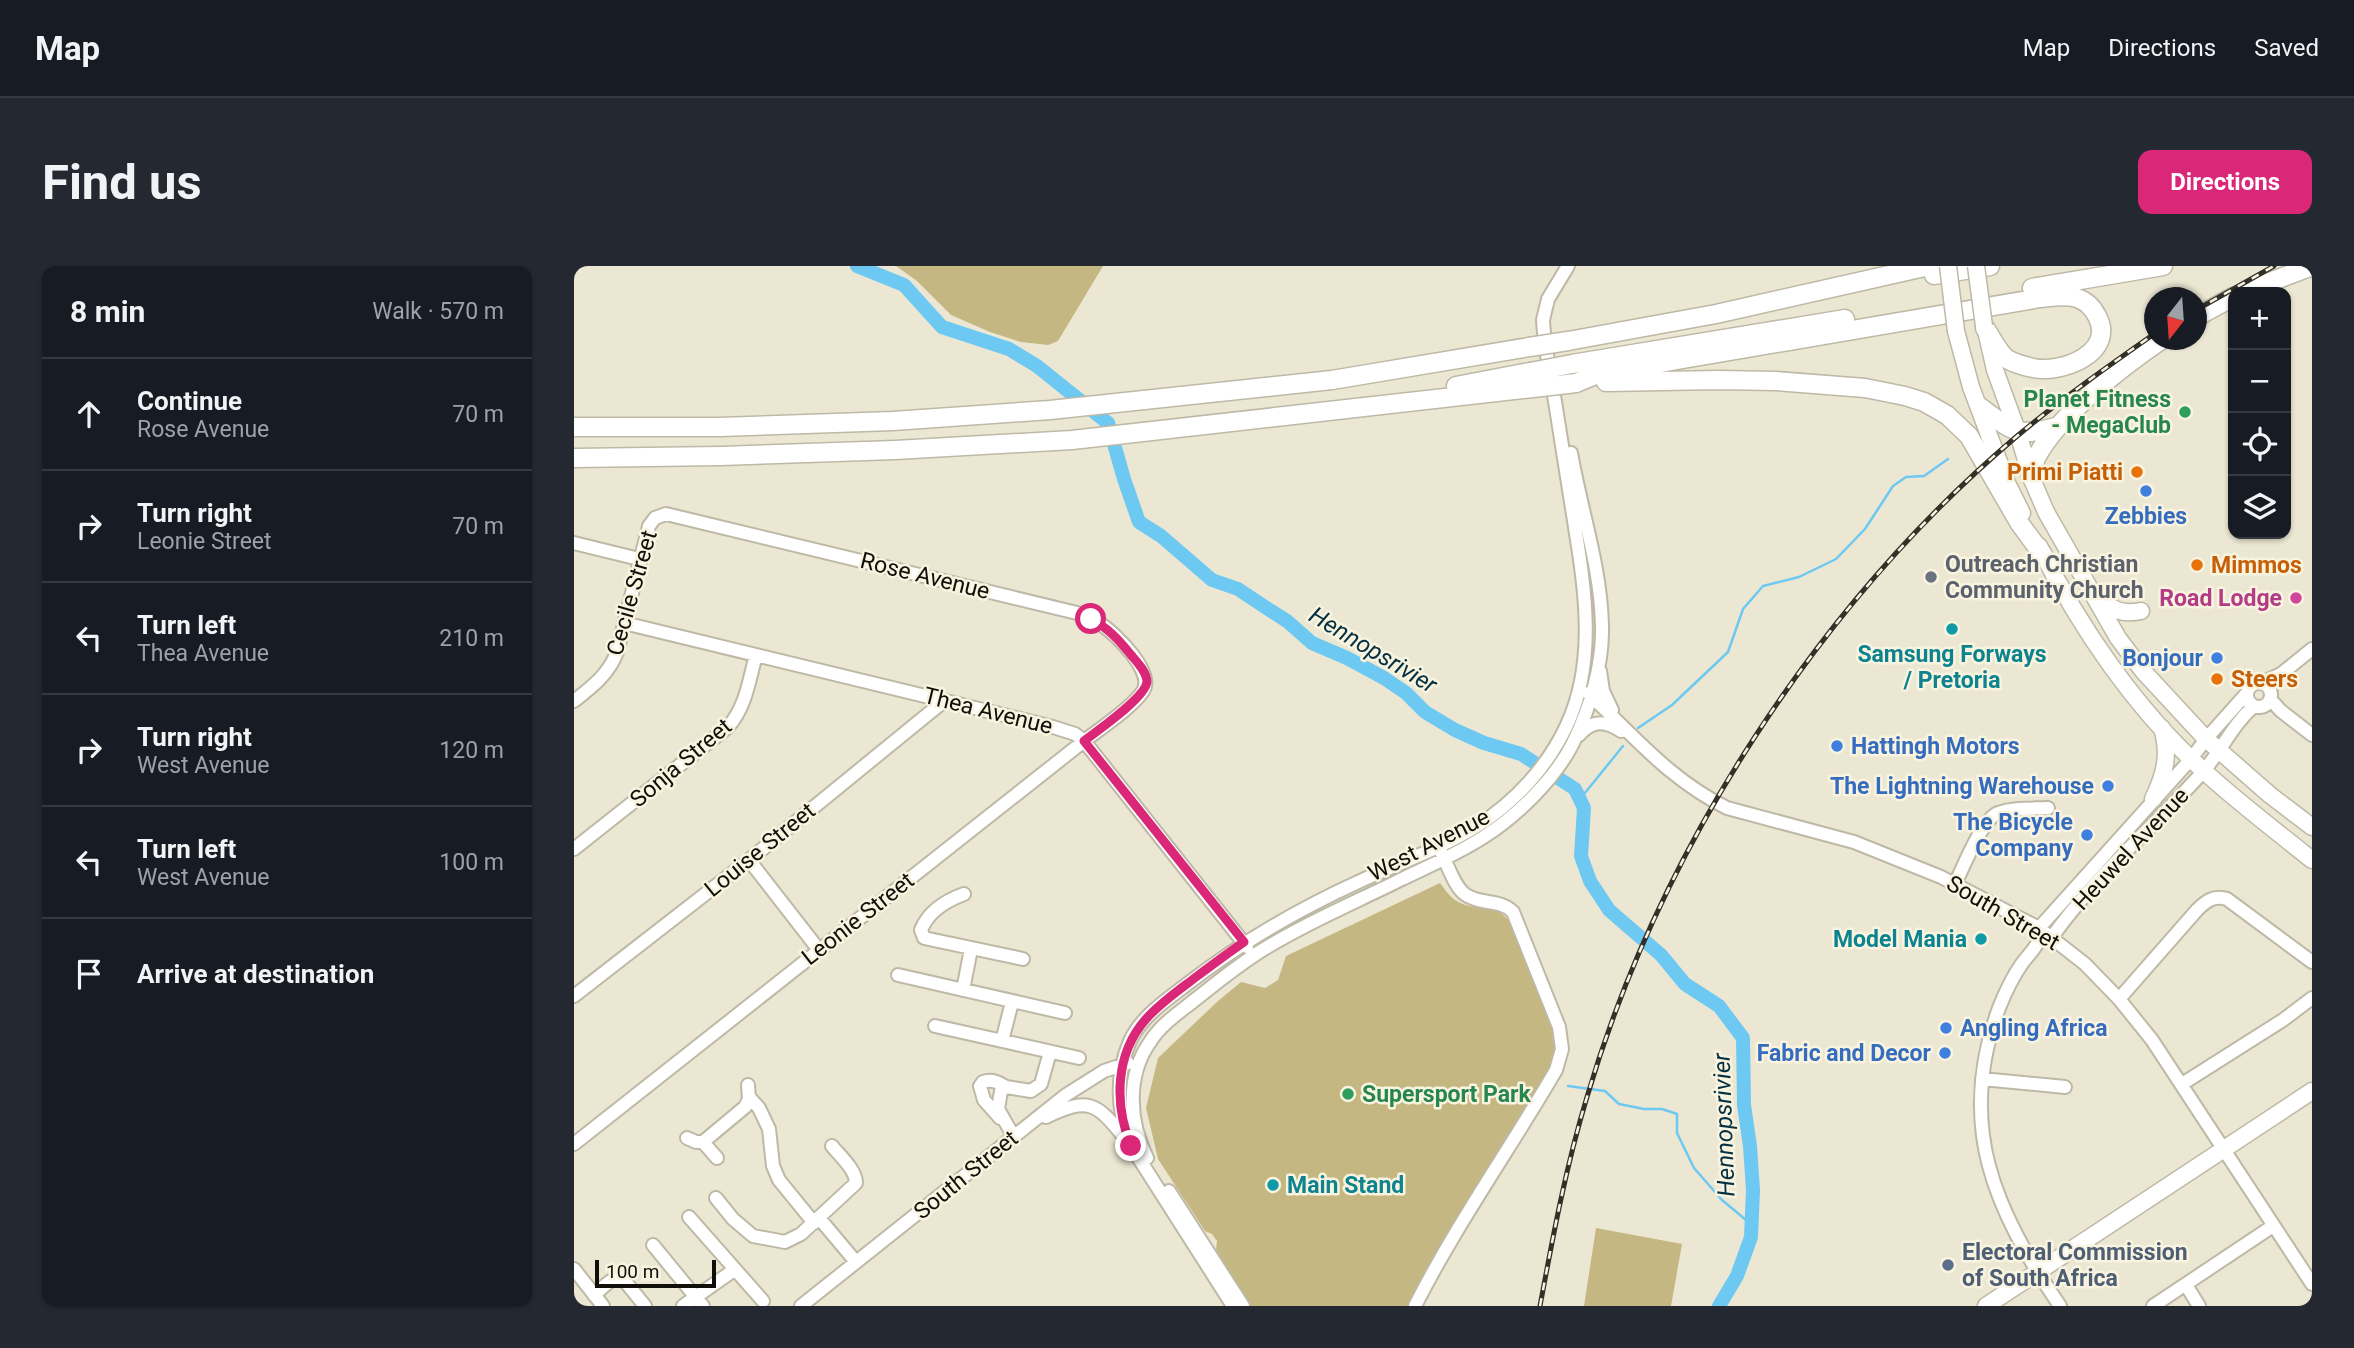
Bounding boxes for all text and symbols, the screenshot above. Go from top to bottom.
text: Map [35,29,100,68]
text: Map [2023,34,2070,62]
text: Directions [2108,34,2216,62]
text: Saved [2254,34,2319,62]
button: Directions [2138,150,2312,214]
text: Find us [42,154,202,211]
north arrow [2144,287,2207,350]
map controls [2228,287,2291,539]
button: + [2228,287,2291,350]
text: 8 min [70,294,145,329]
text: Walk · 570 m [372,298,504,325]
button: − [2228,350,2291,413]
text: Continue [137,386,242,416]
place label: Planet Fitness - MegaClub [2024,386,2171,439]
icon: ahead [70,395,108,433]
text: 70 m [452,401,504,428]
marker: Planet Fitness - MegaClub [2177,404,2193,420]
button: locate [2228,413,2291,476]
text: Rose Avenue [137,416,269,443]
place label: Primi Piatti [2007,459,2123,486]
marker: Primi Piatti [2129,464,2145,480]
button: layers [2228,476,2291,539]
marker: Zebbies [2138,483,2154,499]
text: Turn right [137,498,252,528]
place label: Zebbies [2105,503,2187,530]
icon: right [70,507,108,545]
text: 70 m [452,513,504,540]
street label: Cecile Street [601,527,663,659]
text: Leonie Street [137,528,272,555]
street label: Rose Avenue [858,547,992,605]
place label: Outreach Christian Community Church [1945,551,2144,604]
place label: Mimmos [2211,552,2302,579]
marker: Mimmos [2189,557,2205,573]
marker: Outreach Christian Community Church [1923,569,1939,585]
place label: Road Lodge [2159,585,2282,612]
marker: Road Lodge [2288,590,2304,606]
water label: Hennopsrivier [1304,601,1443,700]
route start [1075,603,1106,634]
text: Turn left [137,610,236,640]
icon: left [70,619,108,657]
marker: Samsung Forways / Pretoria [1944,621,1960,637]
text: 210 m [439,625,504,652]
text: Thea Avenue [137,640,269,667]
place label: Samsung Forways / Pretoria [1857,641,2047,694]
place label: Bonjour [2122,645,2204,672]
marker: Bonjour [2209,650,2225,666]
place label: Steers [2231,666,2298,693]
marker: Steers [2209,671,2225,687]
street label: Thea Avenue [921,682,1055,740]
street label: Sonja Street [625,713,737,813]
text: Turn right [137,722,252,752]
icon: right [70,731,108,769]
place label: Hattingh Motors [1851,733,2020,760]
text: 120 m [439,737,504,764]
marker: Hattingh Motors [1829,738,1845,754]
text: West Avenue [137,752,270,779]
place label: The Lightning Warehouse [1830,773,2094,800]
marker: The Lightning Warehouse [2100,778,2116,794]
street label: Heuwel Avenue [2067,782,2195,916]
street label: Louise Street [699,797,821,903]
street label: West Avenue [1364,803,1494,887]
place label: The Bicycle Company [1953,809,2073,862]
marker: The Bicycle Company [2079,827,2095,843]
text: Turn left [137,834,236,864]
icon: left [70,843,108,881]
text: 100 m [439,849,504,876]
text: West Avenue [137,864,270,891]
street label: Leonie Street [797,867,919,971]
street label: South Street [1942,870,2064,956]
place label: Model Mania [1833,926,1967,953]
marker: Model Mania [1973,931,1989,947]
icon: arrive [70,955,108,993]
text: Arrive at destination [137,959,374,989]
place label: Angling Africa [1960,1015,2108,1042]
marker: Angling Africa [1938,1020,1954,1036]
place label: Fabric and Decor [1757,1040,1932,1067]
marker: Fabric and Decor [1937,1045,1953,1061]
water label: Hennopsrivier [1707,1052,1740,1197]
place label: Supersport Park [1362,1081,1531,1108]
marker: Supersport Park [1340,1086,1356,1102]
street label: South Street [909,1125,1023,1225]
route end [1115,1130,1146,1161]
place label: Main Stand [1287,1172,1404,1199]
marker: Main Stand [1265,1177,1281,1193]
place label: Electoral Commission of South Africa [1962,1239,2188,1292]
scale bar [595,1257,716,1289]
marker: Electoral Commission of South Africa [1940,1257,1956,1273]
text: 100 m [606,1260,659,1283]

